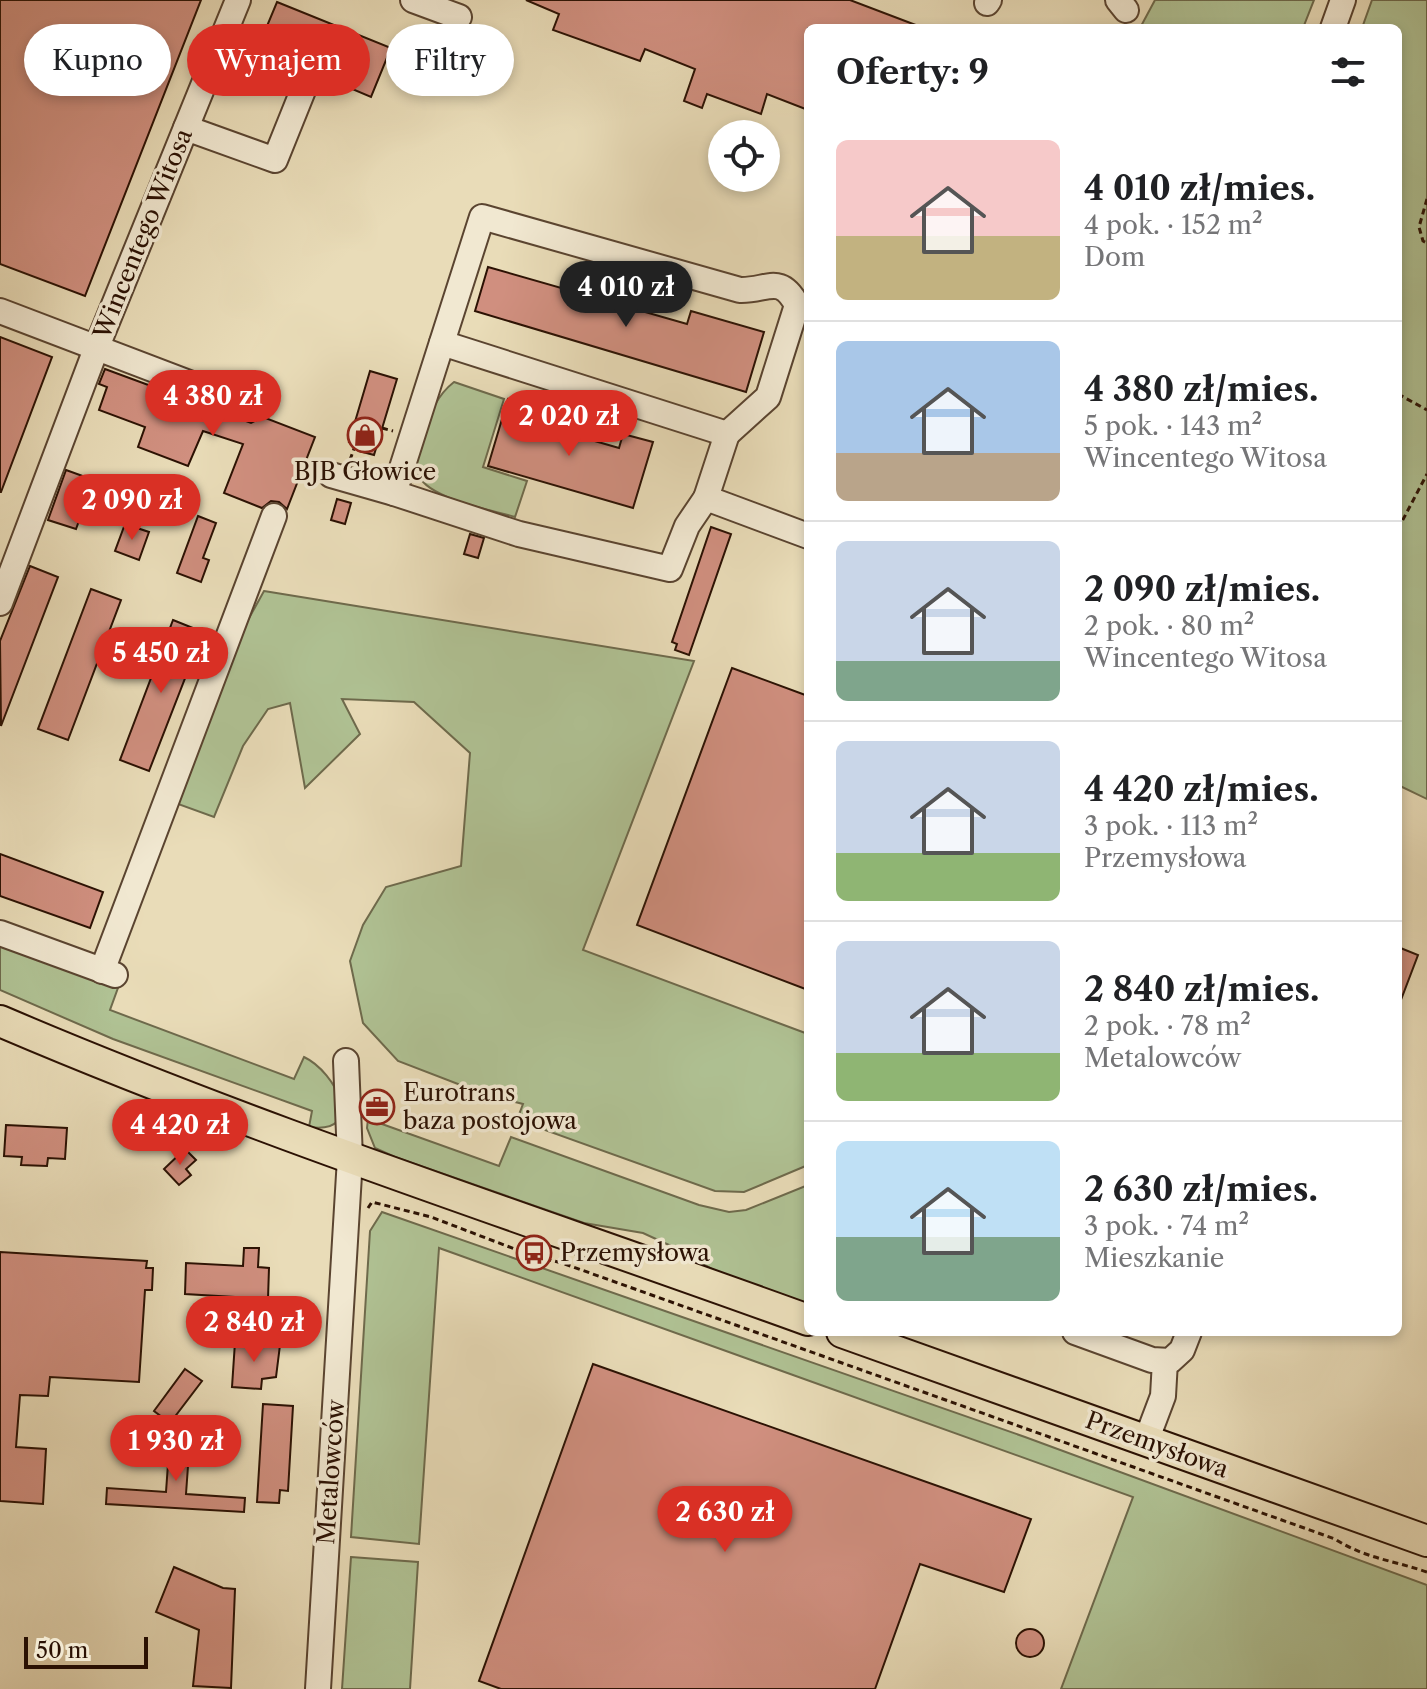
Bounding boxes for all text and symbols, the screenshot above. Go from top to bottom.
chip: Kupno [24,24,171,96]
chip: Wynajem [187,24,370,96]
chip: Filtry [386,24,514,96]
icon: filters [1326,50,1370,94]
text: Oferty: 9 [836,51,989,93]
map controls [708,120,780,192]
button: locate [708,120,780,192]
street label: Wincentego Witosa [87,124,198,344]
text: 4 010 zł/mies. [1084,167,1315,209]
icon: home [900,172,996,268]
text: 4 pok. · 152 m² [1084,209,1263,241]
text: Dom [1084,241,1145,273]
pin: 4 010 zł [543,261,709,329]
text: 4 010 zł [578,271,674,303]
text: 4 380 zł/mies. [1084,368,1319,410]
pin: 4 380 zł [130,370,296,438]
icon: home [900,373,996,469]
text: 4 380 zł [163,380,263,412]
pin: 2 020 zł [486,390,652,458]
text: 2 020 zł [519,400,619,432]
text: 5 pok. · 143 m² [1084,410,1262,442]
shop icon: BJB Głowice [346,416,384,454]
text: Wincentego Witosa [1084,442,1327,474]
place label: BJB Głowice [294,457,436,486]
pin: 2 090 zł [49,474,215,542]
text: 2 090 zł [82,484,182,516]
text: 2 090 zł/mies. [1084,568,1320,610]
icon: home [900,573,996,669]
text: 2 pok. · 80 m² [1084,610,1255,642]
pin: 5 450 zł [78,627,244,695]
text: 5 450 zł [112,637,210,669]
text: Wincentego Witosa [1084,642,1327,674]
text: 4 420 zł/mies. [1084,768,1319,810]
icon: home [900,773,996,869]
text: 3 pok. · 113 m² [1084,810,1258,842]
text: Przemysłowa [1084,842,1247,874]
text: 2 840 zł/mies. [1084,968,1319,1010]
icon: home [900,973,996,1069]
text: 2 pok. · 78 m² [1084,1010,1251,1042]
text: Metalowców [1084,1042,1241,1074]
place label: Eurotrans baza postojowa [403,1078,577,1135]
office icon: Eurotrans baza postojowa [358,1088,396,1126]
pin: 4 420 zł [97,1099,263,1167]
text: 4 420 zł [130,1109,230,1141]
text: 2 630 zł/mies. [1084,1168,1318,1210]
icon: home [900,1173,996,1269]
text: 3 pok. · 74 m² [1084,1210,1249,1242]
bus stop icon: Przemysłowa [515,1234,553,1272]
place label: Przemysłowa [560,1238,710,1267]
text: Mieszkanie [1084,1242,1224,1274]
pin: 2 840 zł [171,1296,337,1364]
text: 2 840 zł [204,1306,304,1338]
street label: Metalowców [311,1397,350,1545]
street label: Przemysłowa [1082,1405,1233,1484]
pin: 1 930 zł [93,1415,259,1483]
text: 1 930 zł [128,1425,224,1457]
pin: 2 630 zł [642,1486,808,1554]
text: 2 630 zł [675,1496,775,1528]
scale bar [24,1633,148,1669]
text: 50 m [36,1637,88,1664]

